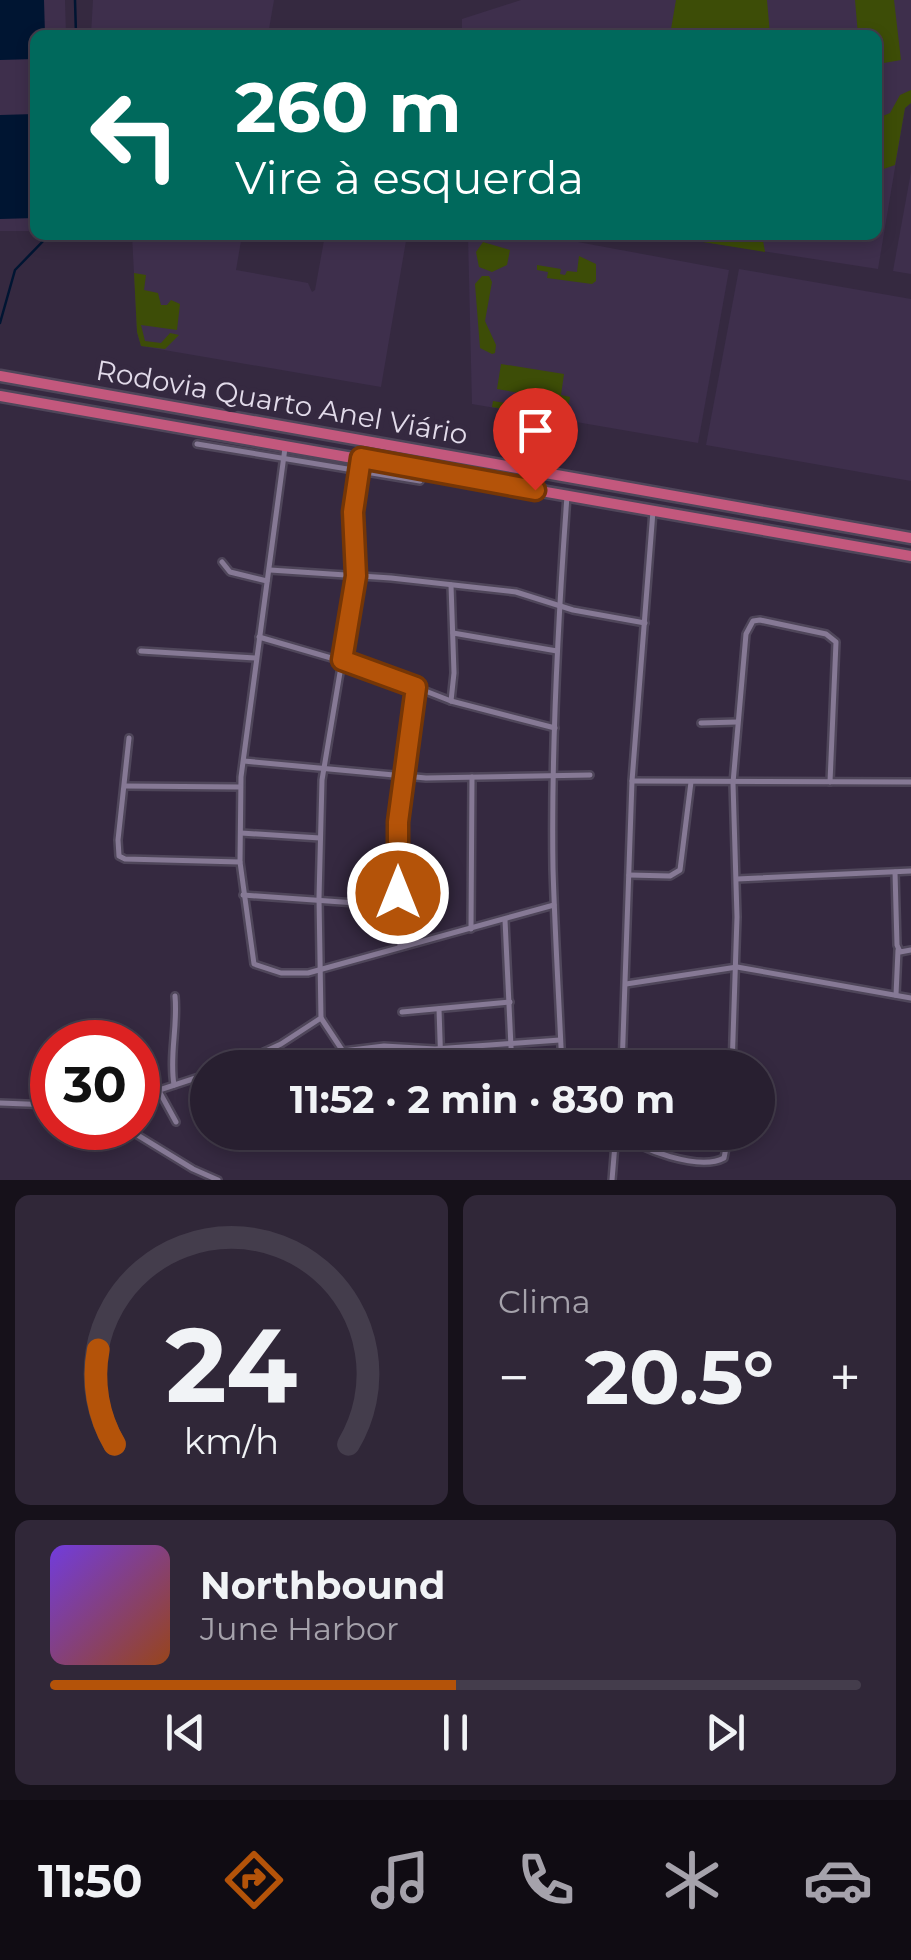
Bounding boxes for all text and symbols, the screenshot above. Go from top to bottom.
text: 260 m [235,64,462,150]
icon: left [70,70,200,200]
text: Vire à esquerda [235,150,584,205]
street label: Rodovia Quarto Anel Viário [94,353,470,451]
pin [493,388,578,491]
icon: arrive [508,403,563,458]
position arrow [346,841,450,945]
speed limit sign: 30 [30,1020,160,1150]
text: 11:52 · 2 min · 830 m [290,1076,675,1123]
text: Clima [498,1282,591,1321]
text: 24 [166,1301,297,1428]
text: 20.5° [585,1331,774,1423]
text: − [498,1344,530,1411]
text: + [829,1344,861,1411]
text: km/h [184,1419,279,1463]
text: Northbound [200,1562,445,1609]
text: June Harbor [200,1609,399,1648]
icon: previous [158,1705,213,1760]
icon: pause [428,1705,483,1760]
icon: next [698,1705,753,1760]
icon: directions [219,1845,289,1915]
icon: music [365,1845,435,1915]
icon: phone [511,1845,581,1915]
icon: climate [657,1845,727,1915]
icon: car [803,1845,873,1915]
text: 11:50 [38,1853,142,1908]

